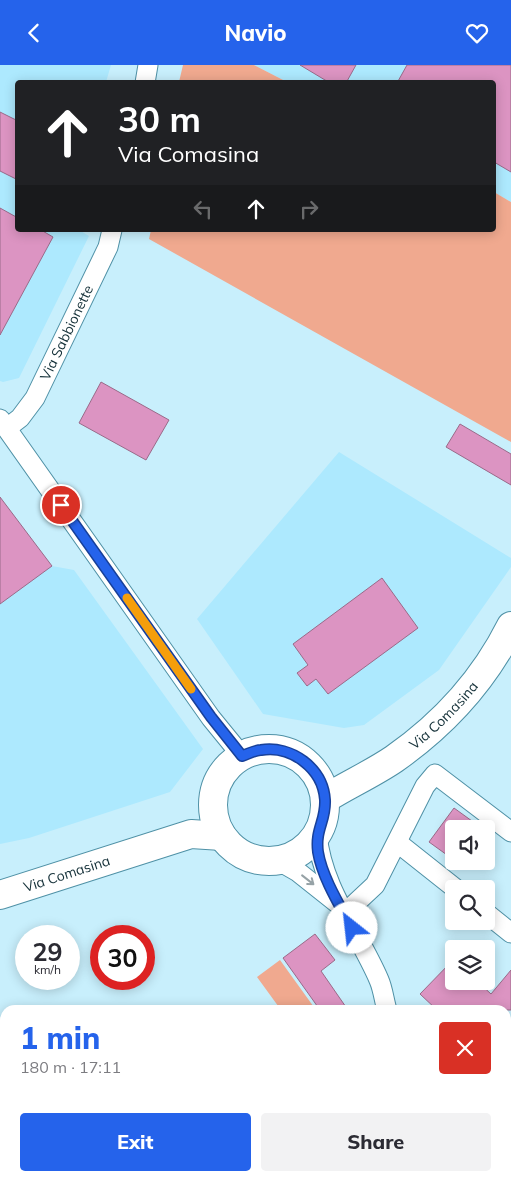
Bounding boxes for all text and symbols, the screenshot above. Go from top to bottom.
icon: back [20,19,48,47]
text: Navio [225,19,286,47]
icon: heart [463,19,491,47]
text: 30 m [118,97,201,141]
icon: ahead [35,100,100,165]
text: Via Comasina [118,140,259,168]
icon: left [189,195,217,223]
icon: ahead [242,195,270,223]
icon: right [295,195,323,223]
street label: Via Sabbionette [36,282,97,383]
pin [40,484,82,526]
icon: arrive [47,491,75,519]
street label: Via Comasina [406,678,482,753]
map controls [445,820,495,990]
button: sound [445,820,495,870]
street label: Via Comasina [21,851,112,896]
one-way arrow [302,875,315,886]
button: search [445,880,495,930]
position arrow [325,901,377,953]
speed limit sign: 30 [90,925,155,990]
text: 29 [32,936,63,967]
button: layers [445,940,495,990]
text: km/h [34,962,61,977]
text: 1 min [20,1019,100,1057]
button: close [439,1022,491,1074]
text: 180 m · 17:11 [20,1057,121,1077]
button: Exit [20,1113,251,1171]
button: Share [261,1113,491,1171]

